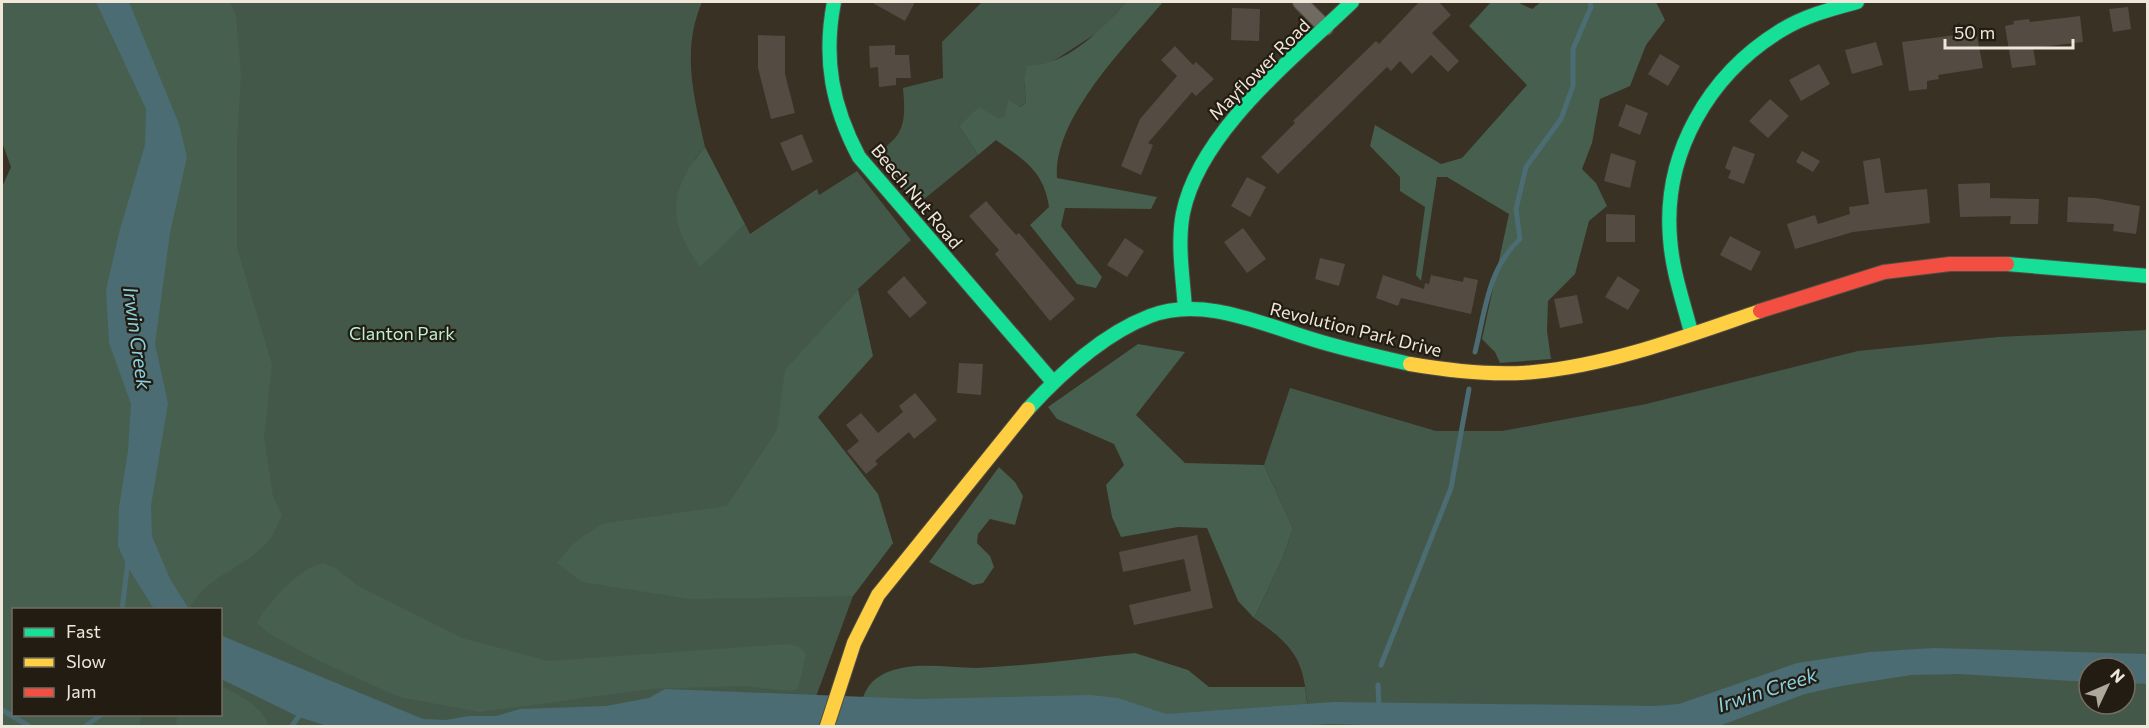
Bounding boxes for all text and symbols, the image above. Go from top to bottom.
scale bar [1945,12,2072,50]
street label: Mayflower Road [1204,14,1314,124]
text: 50 m [1954,21,1995,43]
street label: Beech Nut Road [867,139,967,253]
water label: Irwin Creek [119,285,157,392]
street label: Revolution Park Drive [1268,297,1444,361]
park label: Clanton Park [349,322,455,344]
legend [12,608,222,716]
text: Fast [66,620,101,642]
text: Slow [66,650,106,672]
north arrow [2077,656,2137,716]
water label: Irwin Creek [1714,661,1821,716]
text: N [2107,664,2129,686]
text: Jam [66,680,96,702]

